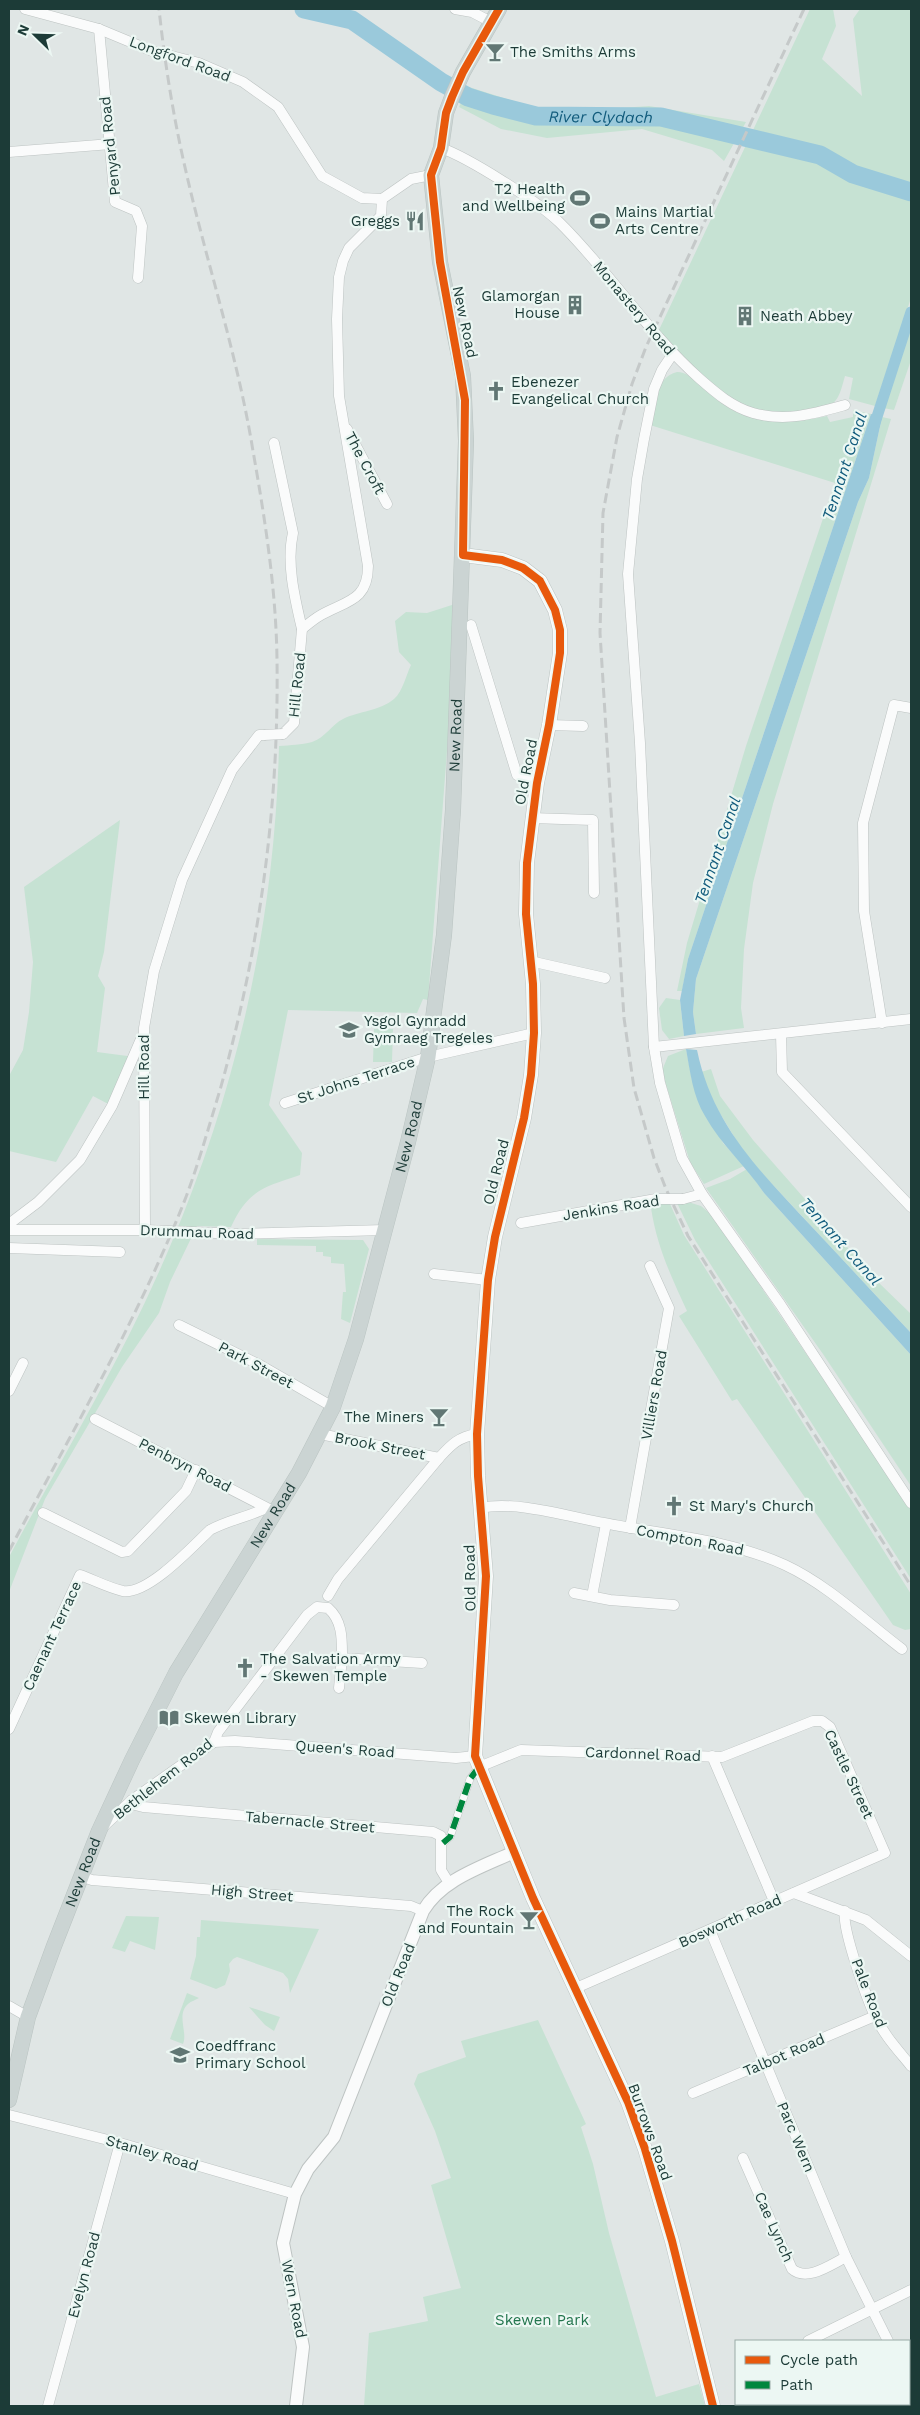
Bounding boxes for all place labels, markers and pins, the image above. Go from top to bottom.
bar icon: The Smiths Arms [484,41,506,63]
place label: The Smiths Arms [510,43,636,61]
place label: T2 Health and Wellbeing [462,180,565,215]
sports icon: T2 Health and Wellbeing [569,187,591,209]
place label: Mains Martial Arts Centre [615,203,713,238]
restaurant icon: Greggs [404,210,426,232]
sports icon: Mains Martial Arts Centre [589,210,611,232]
place label: Greggs [351,212,400,230]
place label: Glamorgan House [481,287,560,322]
building icon: Glamorgan House [564,294,586,316]
building icon: Neath Abbey [734,305,756,327]
place label: Neath Abbey [760,307,853,325]
place label: Ebenezer Evangelical Church [511,373,649,408]
church icon: Ebenezer Evangelical Church [485,380,507,402]
place label: Ysgol Gynradd Gymraeg Tregeles [364,1012,493,1047]
school or university icon: Ysgol Gynradd Gymraeg Tregeles [338,1019,360,1041]
bar icon: The Miners [428,1406,450,1428]
place label: The Miners [344,1408,424,1426]
church icon: St Mary's Church [663,1495,685,1517]
place label: St Mary's Church [689,1497,814,1515]
place label: The Salvation Army - Skewen Temple [260,1650,401,1685]
church icon: The Salvation Army - Skewen Temple [234,1657,256,1679]
library icon: Skewen Library [158,1707,180,1729]
place label: Skewen Library [184,1709,297,1727]
place label: The Rock and Fountain [418,1902,514,1937]
bar icon: The Rock and Fountain [518,1909,540,1931]
place label: Coedffranc Primary School [195,2037,306,2072]
school or university icon: Coedffranc Primary School [169,2044,191,2066]

